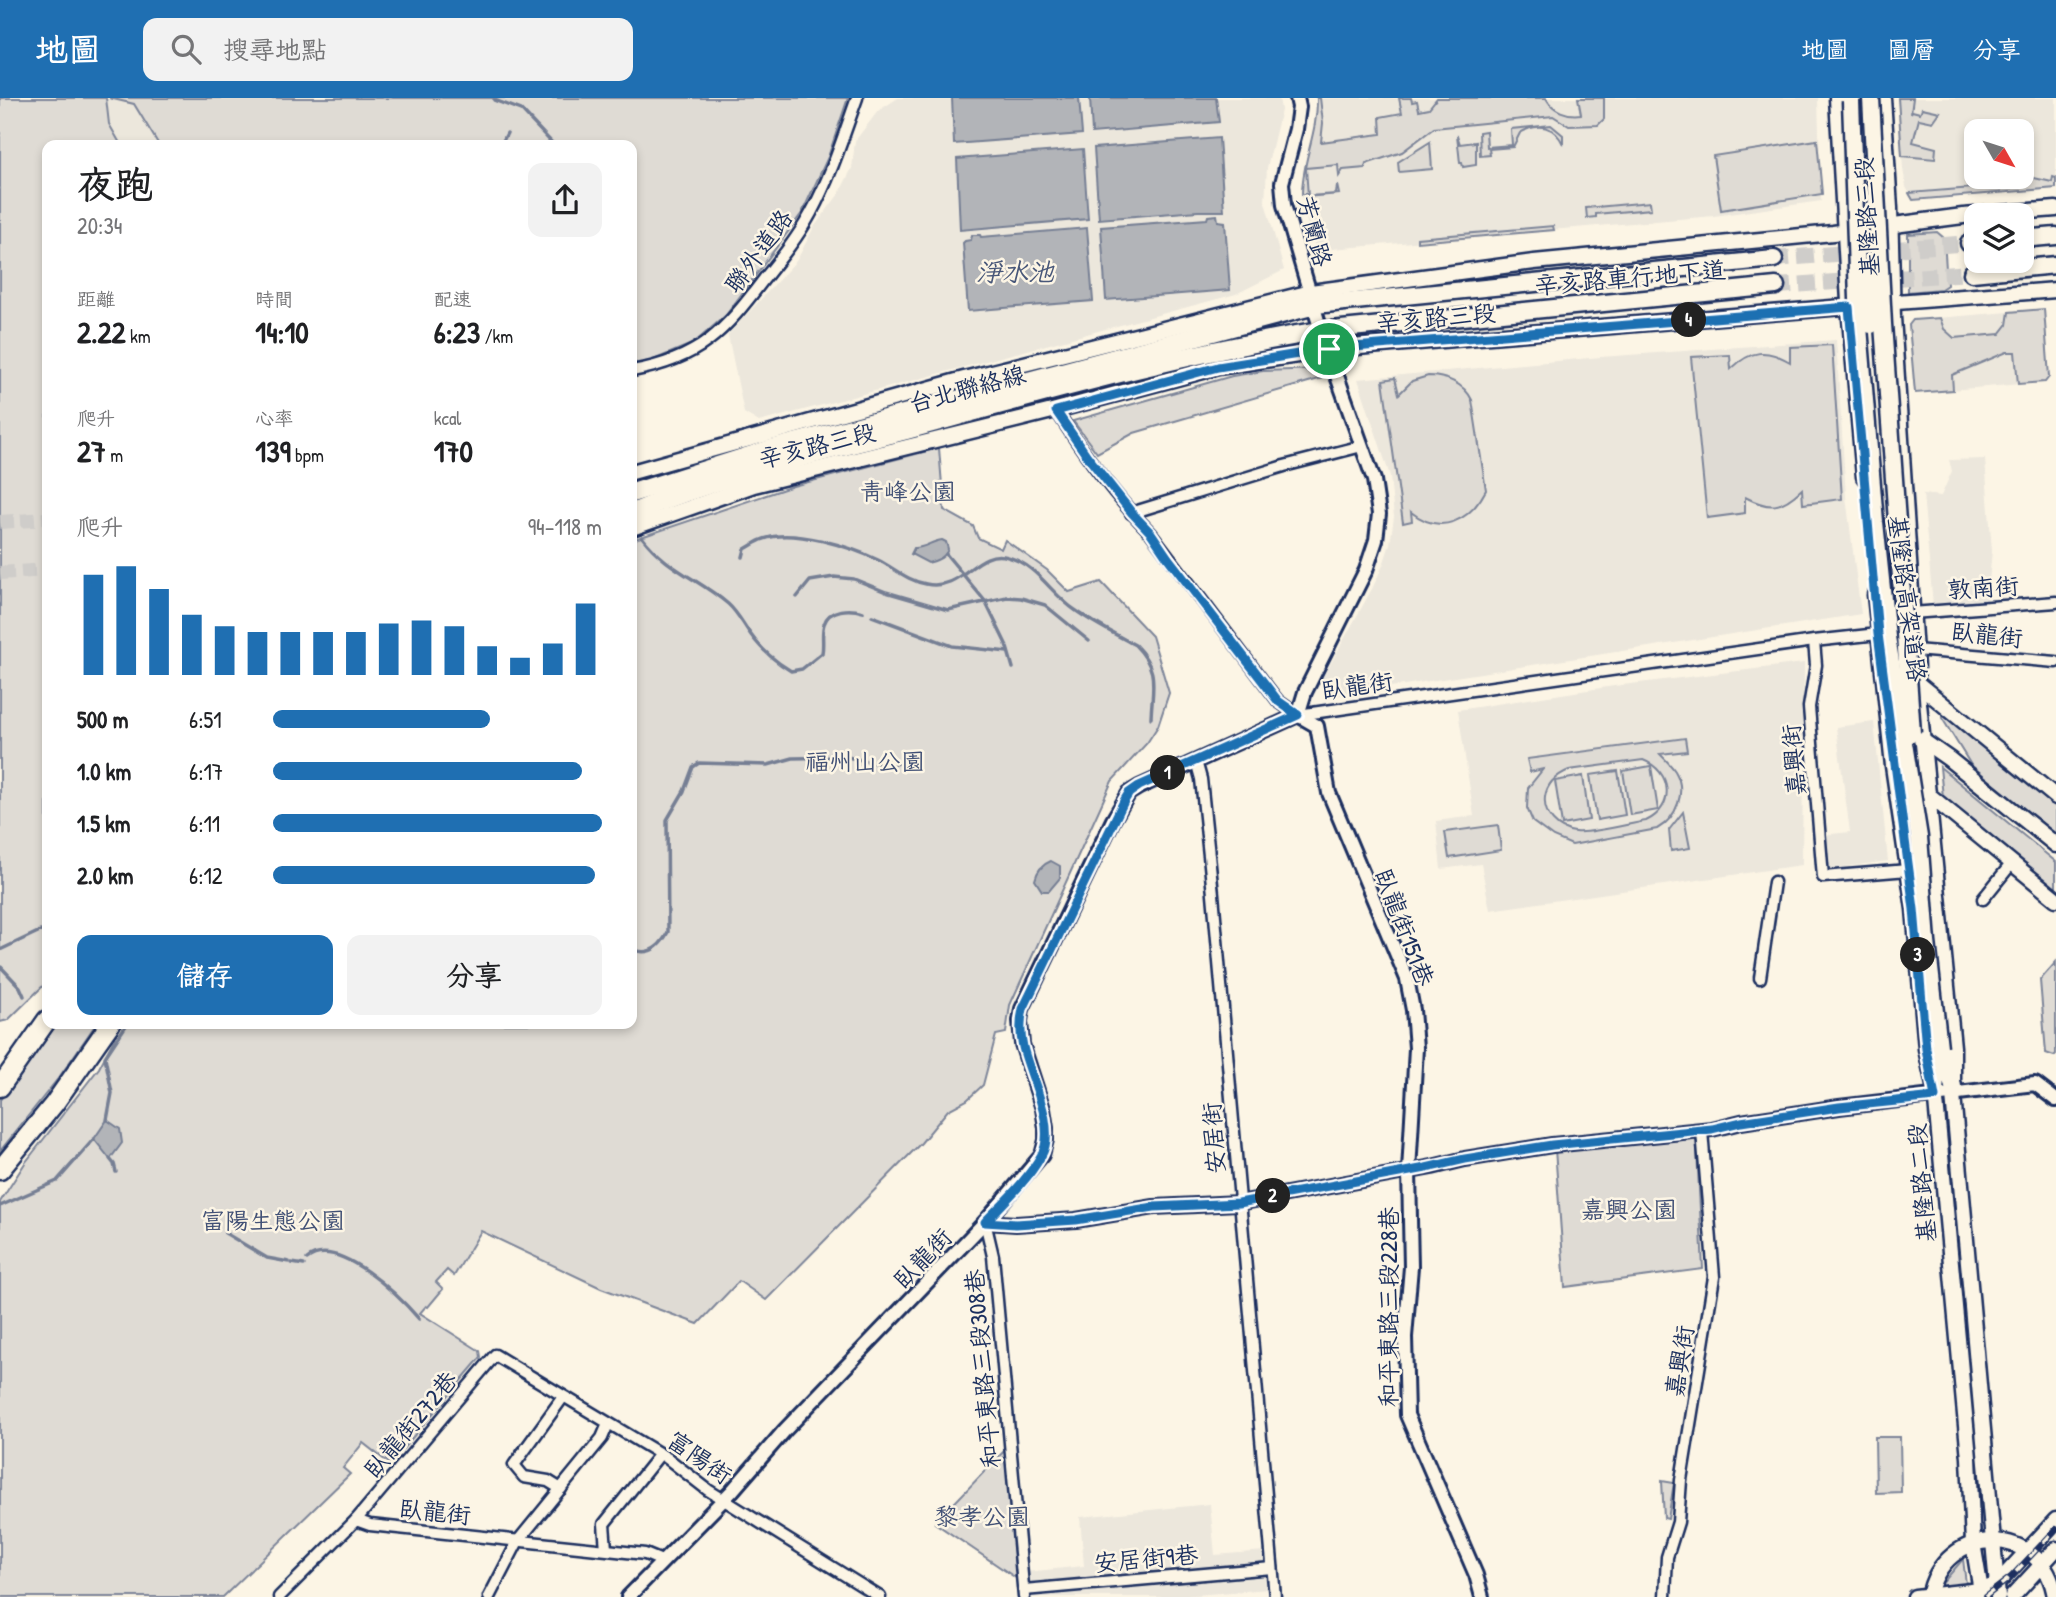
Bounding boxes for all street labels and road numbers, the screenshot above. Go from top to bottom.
street label: 基隆路三段 [1847,156,1885,278]
street label: 芳蘭路 [1290,192,1340,270]
street label: 聯外道路 [717,203,799,299]
street label: 辛亥路車行地下道 [1533,253,1727,301]
street label: 辛亥路三段 [1375,296,1497,338]
street label: 台北聯絡線 [905,357,1029,419]
street label: 辛亥路三段 [755,415,879,475]
street label: 基隆路高架道路 [1882,513,1934,683]
street label: 敦南街 [1946,569,2020,605]
street label: 臥龍街 [1950,614,2024,654]
street label: 臥龍街 [1319,664,1395,706]
street label: 嘉興街 [1774,723,1812,797]
street label: 臥龍街151巷 [1368,864,1442,990]
street label: 安居街 [1195,1101,1231,1175]
street label: 基隆路二段 [1900,1122,1942,1244]
street label: 和平東路三段228巷 [1372,1207,1404,1407]
street label: 臥龍街 [885,1221,959,1295]
street label: 和平東路三段308巷 [957,1268,1007,1470]
street label: 嘉興街 [1658,1323,1700,1399]
street label: 臥龍街272巷 [356,1364,464,1484]
street label: 富陽街 [661,1423,739,1491]
street label: 臥龍街 [398,1491,472,1531]
street label: 安居街9巷 [1092,1537,1200,1579]

